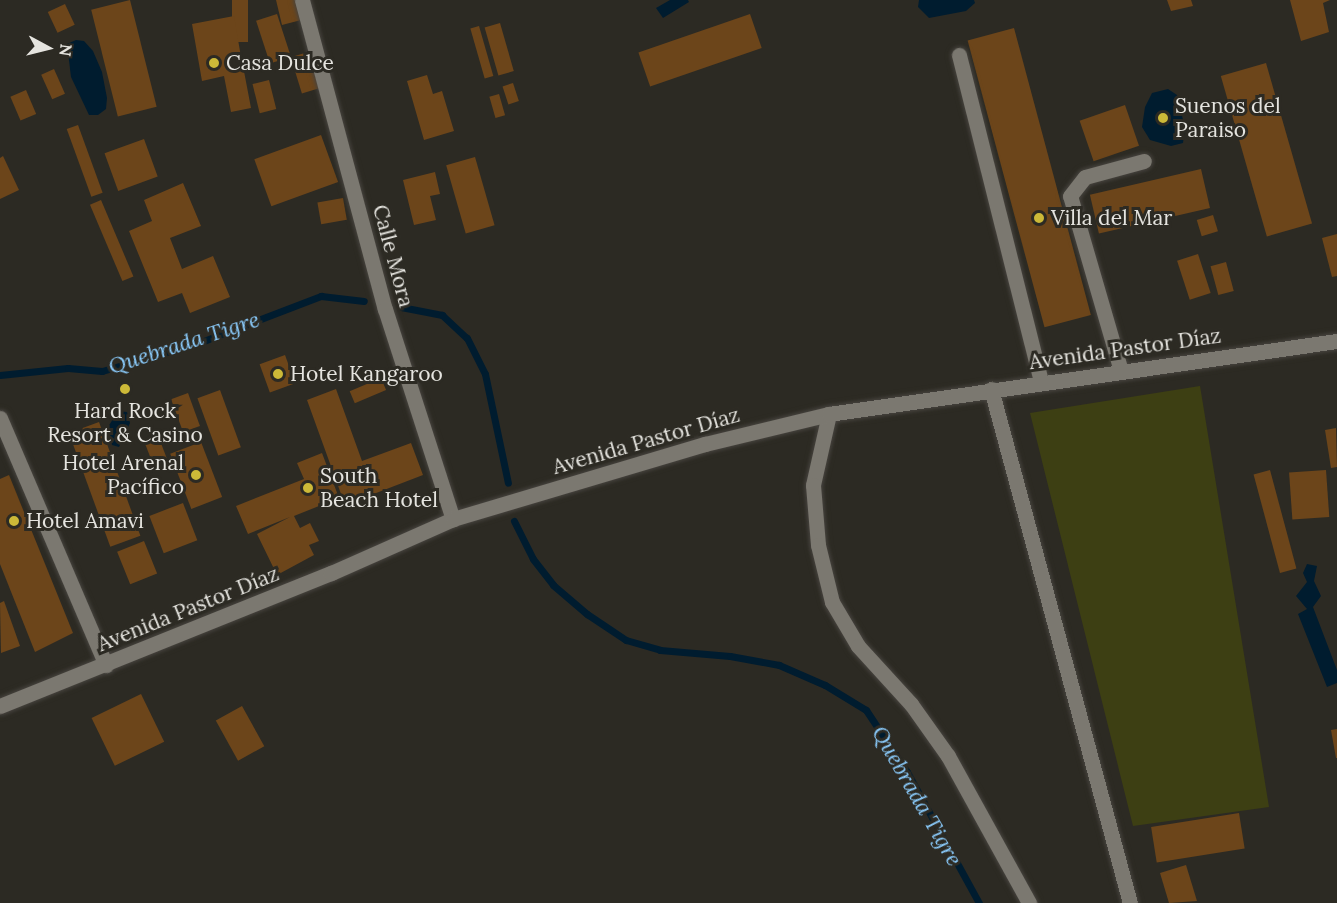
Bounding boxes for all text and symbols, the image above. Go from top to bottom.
north arrow [18,18,78,78]
text: N [55,43,77,58]
place label: Casa Dulce [226,50,334,76]
marker: Casa Dulce [207,56,221,70]
place label: Suenos del Paraiso [1175,93,1281,143]
marker: Suenos del Paraiso [1156,111,1170,125]
street label: Calle Mora [367,202,419,310]
place label: Villa del Mar [1051,205,1172,231]
marker: Villa del Mar [1032,211,1046,225]
water label: Quebrada Tigre [105,306,263,380]
street label: Avenida Pastor Díaz [1027,323,1223,375]
place label: Hotel Kangaroo [290,361,443,387]
marker: Hotel Kangaroo [271,367,285,381]
marker: Hard Rock Resort & Casino [118,382,132,396]
place label: Hard Rock Resort & Casino [47,398,203,448]
street label: Avenida Pastor Díaz [550,402,742,480]
place label: Hotel Arenal Pacífico [62,450,184,500]
place label: South Beach Hotel [320,463,438,513]
marker: Hotel Arenal Pacífico [189,468,203,482]
marker: South Beach Hotel [301,481,315,495]
place label: Hotel Amavi [26,508,144,534]
marker: Hotel Amavi [7,514,21,528]
street label: Avenida Pastor Díaz [94,561,282,657]
water label: Quebrada Tigre [866,721,968,871]

